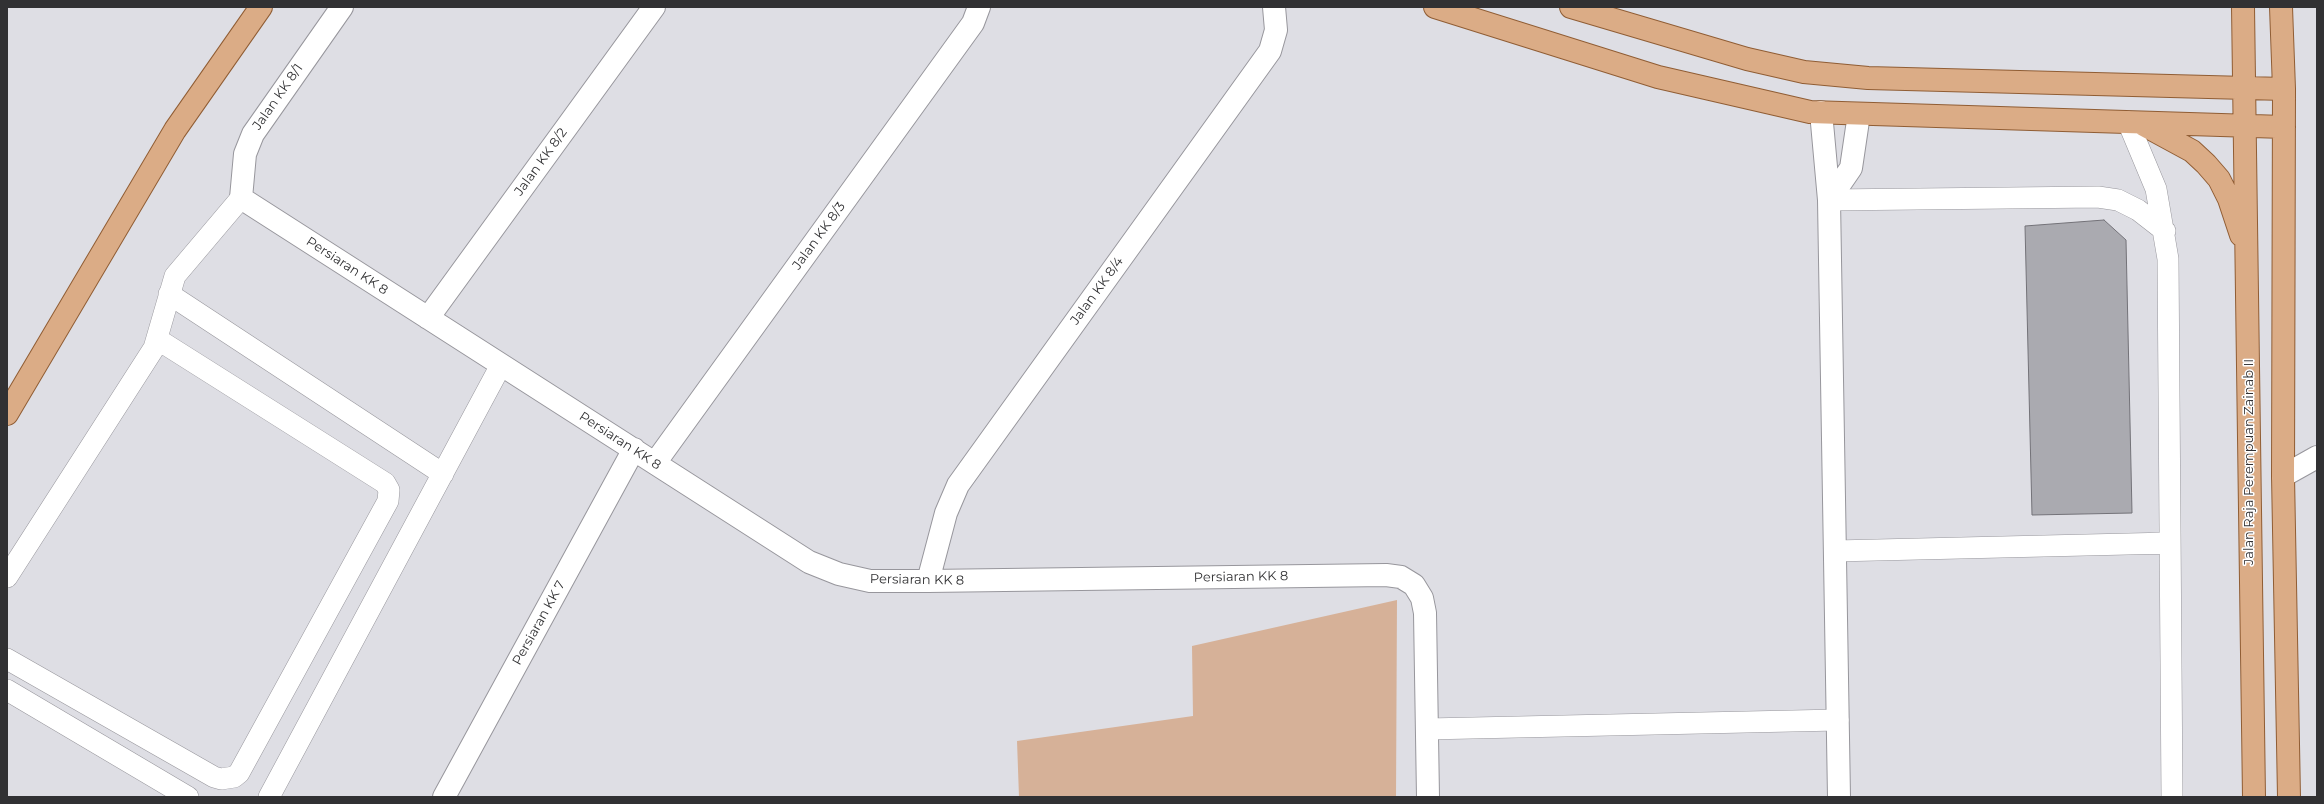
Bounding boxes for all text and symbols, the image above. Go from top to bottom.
street label: Jalan KK 8/1 [249,61,307,133]
street label: Jalan KK 8/2 [511,125,571,199]
street label: Jalan KK 8/3 [789,199,849,273]
street label: Persiaran KK 8 [303,234,391,298]
street label: Jalan KK 8/4 [1067,254,1127,328]
street label: Jalan Raja Perempuan Zainab II [2241,359,2257,565]
street label: Persiaran KK 8 [576,409,664,473]
street label: Persiaran KK 8 [1194,568,1288,586]
street label: Persiaran KK 8 [870,571,964,589]
street label: Persiaran KK 7 [509,578,569,668]

